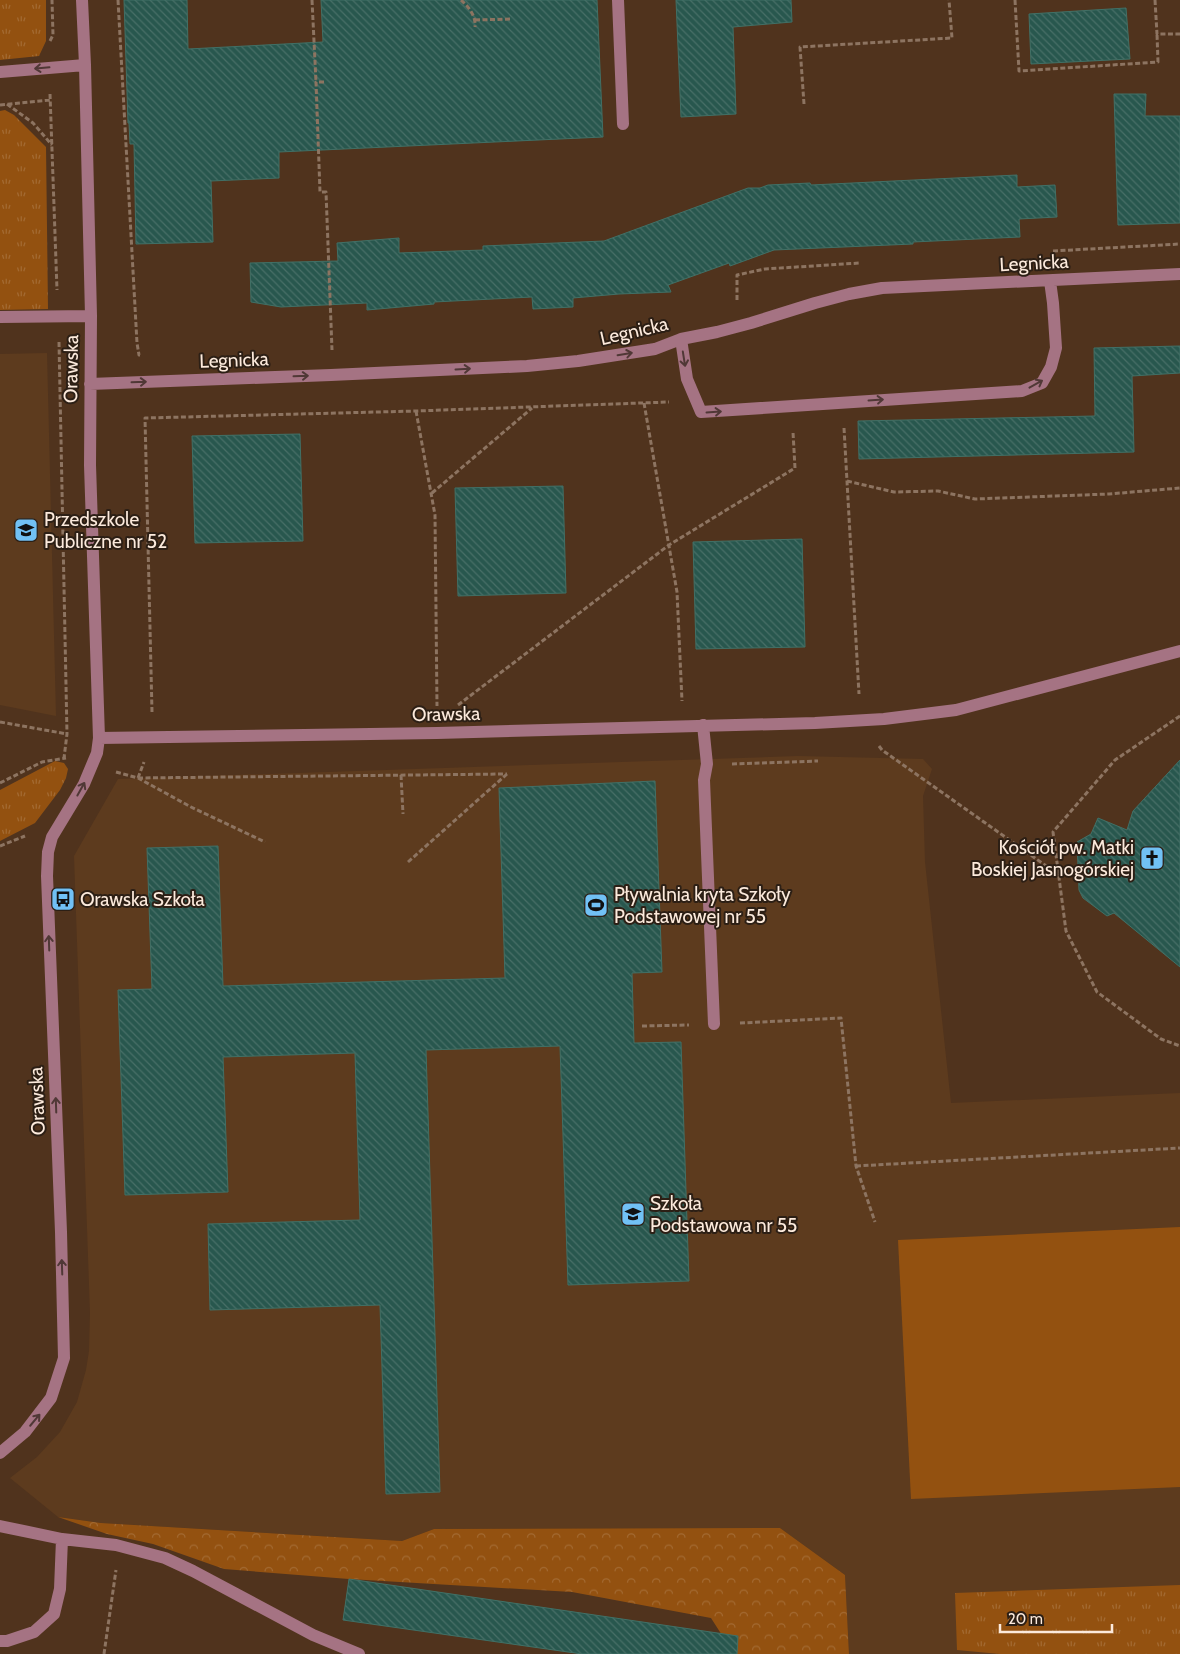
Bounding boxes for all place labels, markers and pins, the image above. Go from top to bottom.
place label: Przedszkole Publiczne nr 52 [44,508,167,553]
school or university icon: Przedszkole Publiczne nr 52 [13,517,39,543]
place label: Kościół pw. Matki Boskiej Jasnogórskiej [971,836,1134,881]
church icon: Kościół pw. Matki Boskiej Jasnogórskiej [1139,845,1165,871]
place label: Pływalnia kryta Szkoły Podstawowej nr 55 [614,883,791,928]
bus stop icon: Orawska Szkoła [50,886,76,912]
place label: Orawska Szkoła [80,888,205,911]
sports icon: Pływalnia kryta Szkoły Podstawowej nr 55 [583,892,609,918]
place label: Szkoła Podstawowa nr 55 [650,1192,797,1237]
school or university icon: Szkoła Podstawowa nr 55 [620,1201,646,1227]

